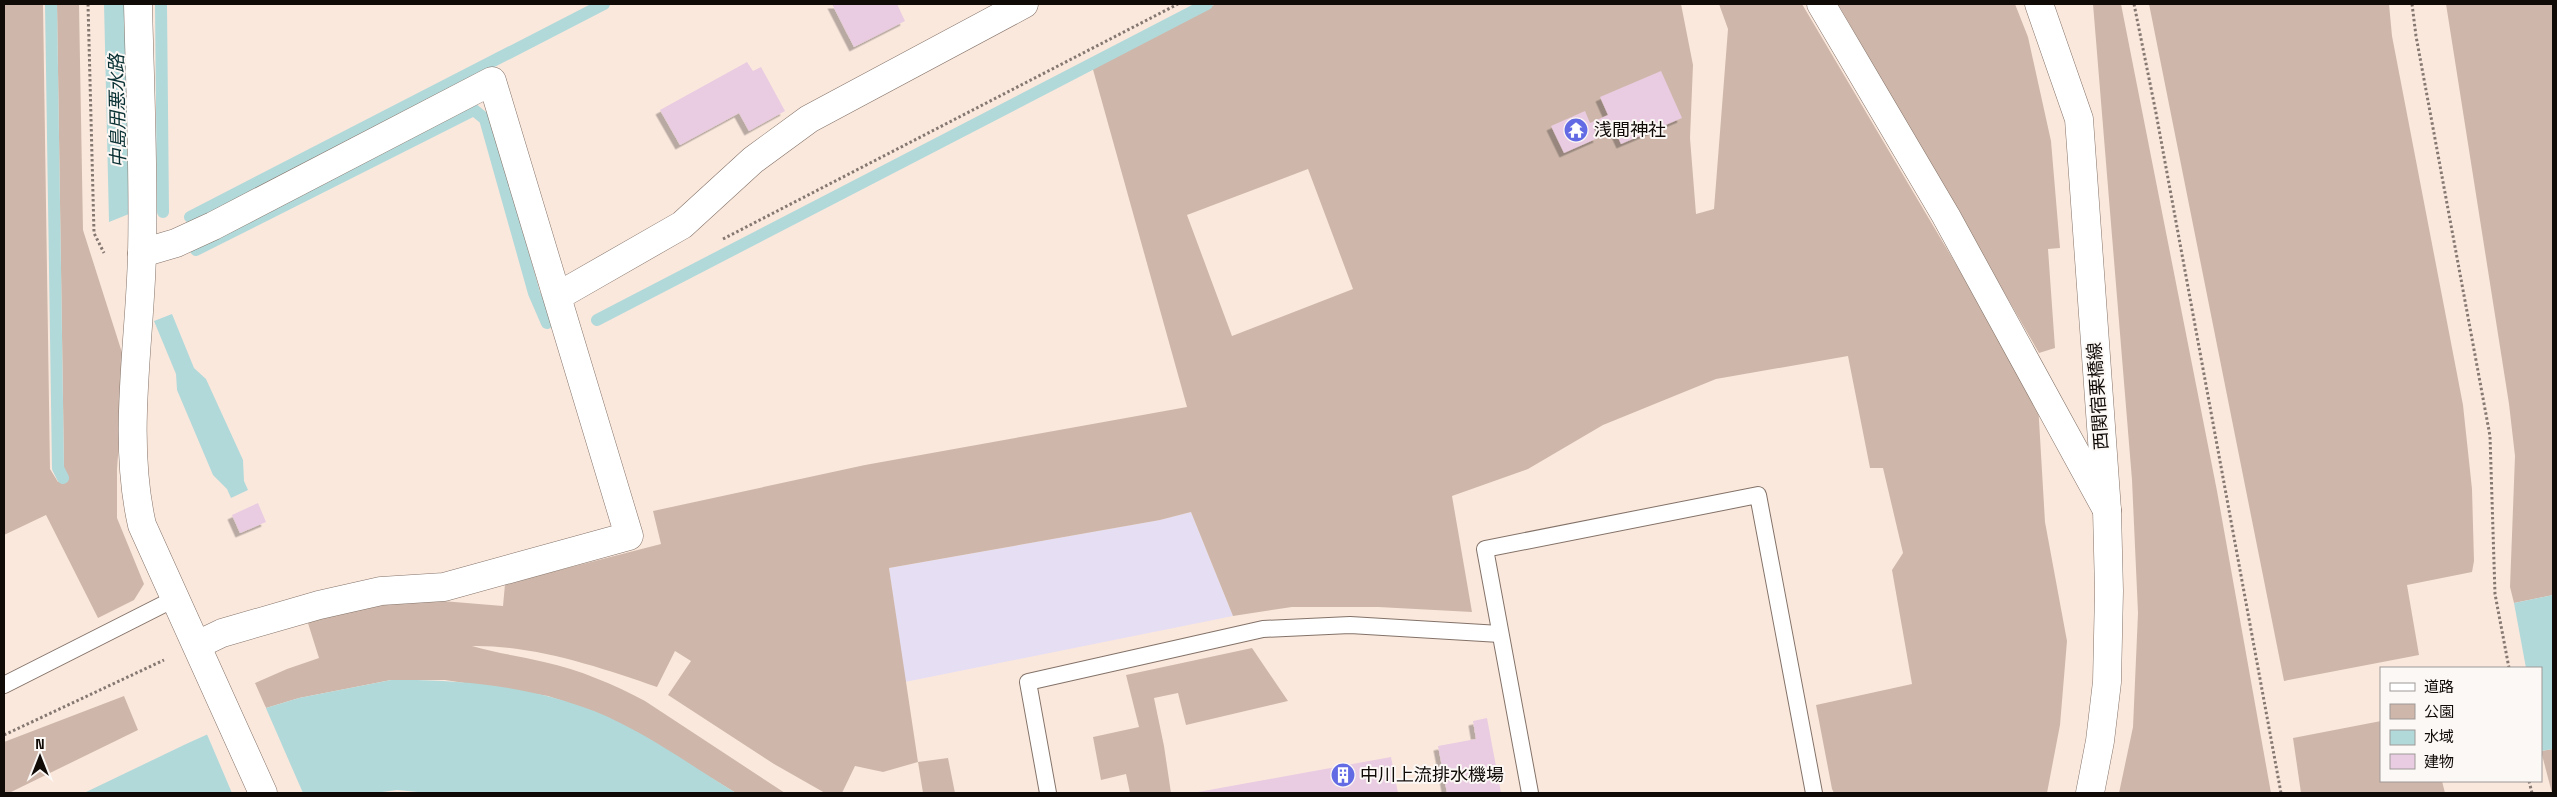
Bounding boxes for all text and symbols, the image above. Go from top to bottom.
water label: 中島用悪水路 [104,52,131,168]
temple icon: 浅間神社 [1563,117,1589,143]
place label: 浅間神社 [1594,118,1666,141]
street label: 西関宿栗橋線 [2082,341,2113,451]
legend [2380,667,2542,782]
text: 道路 [2424,677,2454,696]
text: 公園 [2424,702,2454,721]
text: 水域 [2424,727,2454,746]
north arrow [15,732,65,782]
text: N [35,735,45,753]
text: 建物 [2424,752,2454,771]
building icon: 中川上流排水機場 [1330,762,1356,788]
place label: 中川上流排水機場 [1360,763,1504,786]

